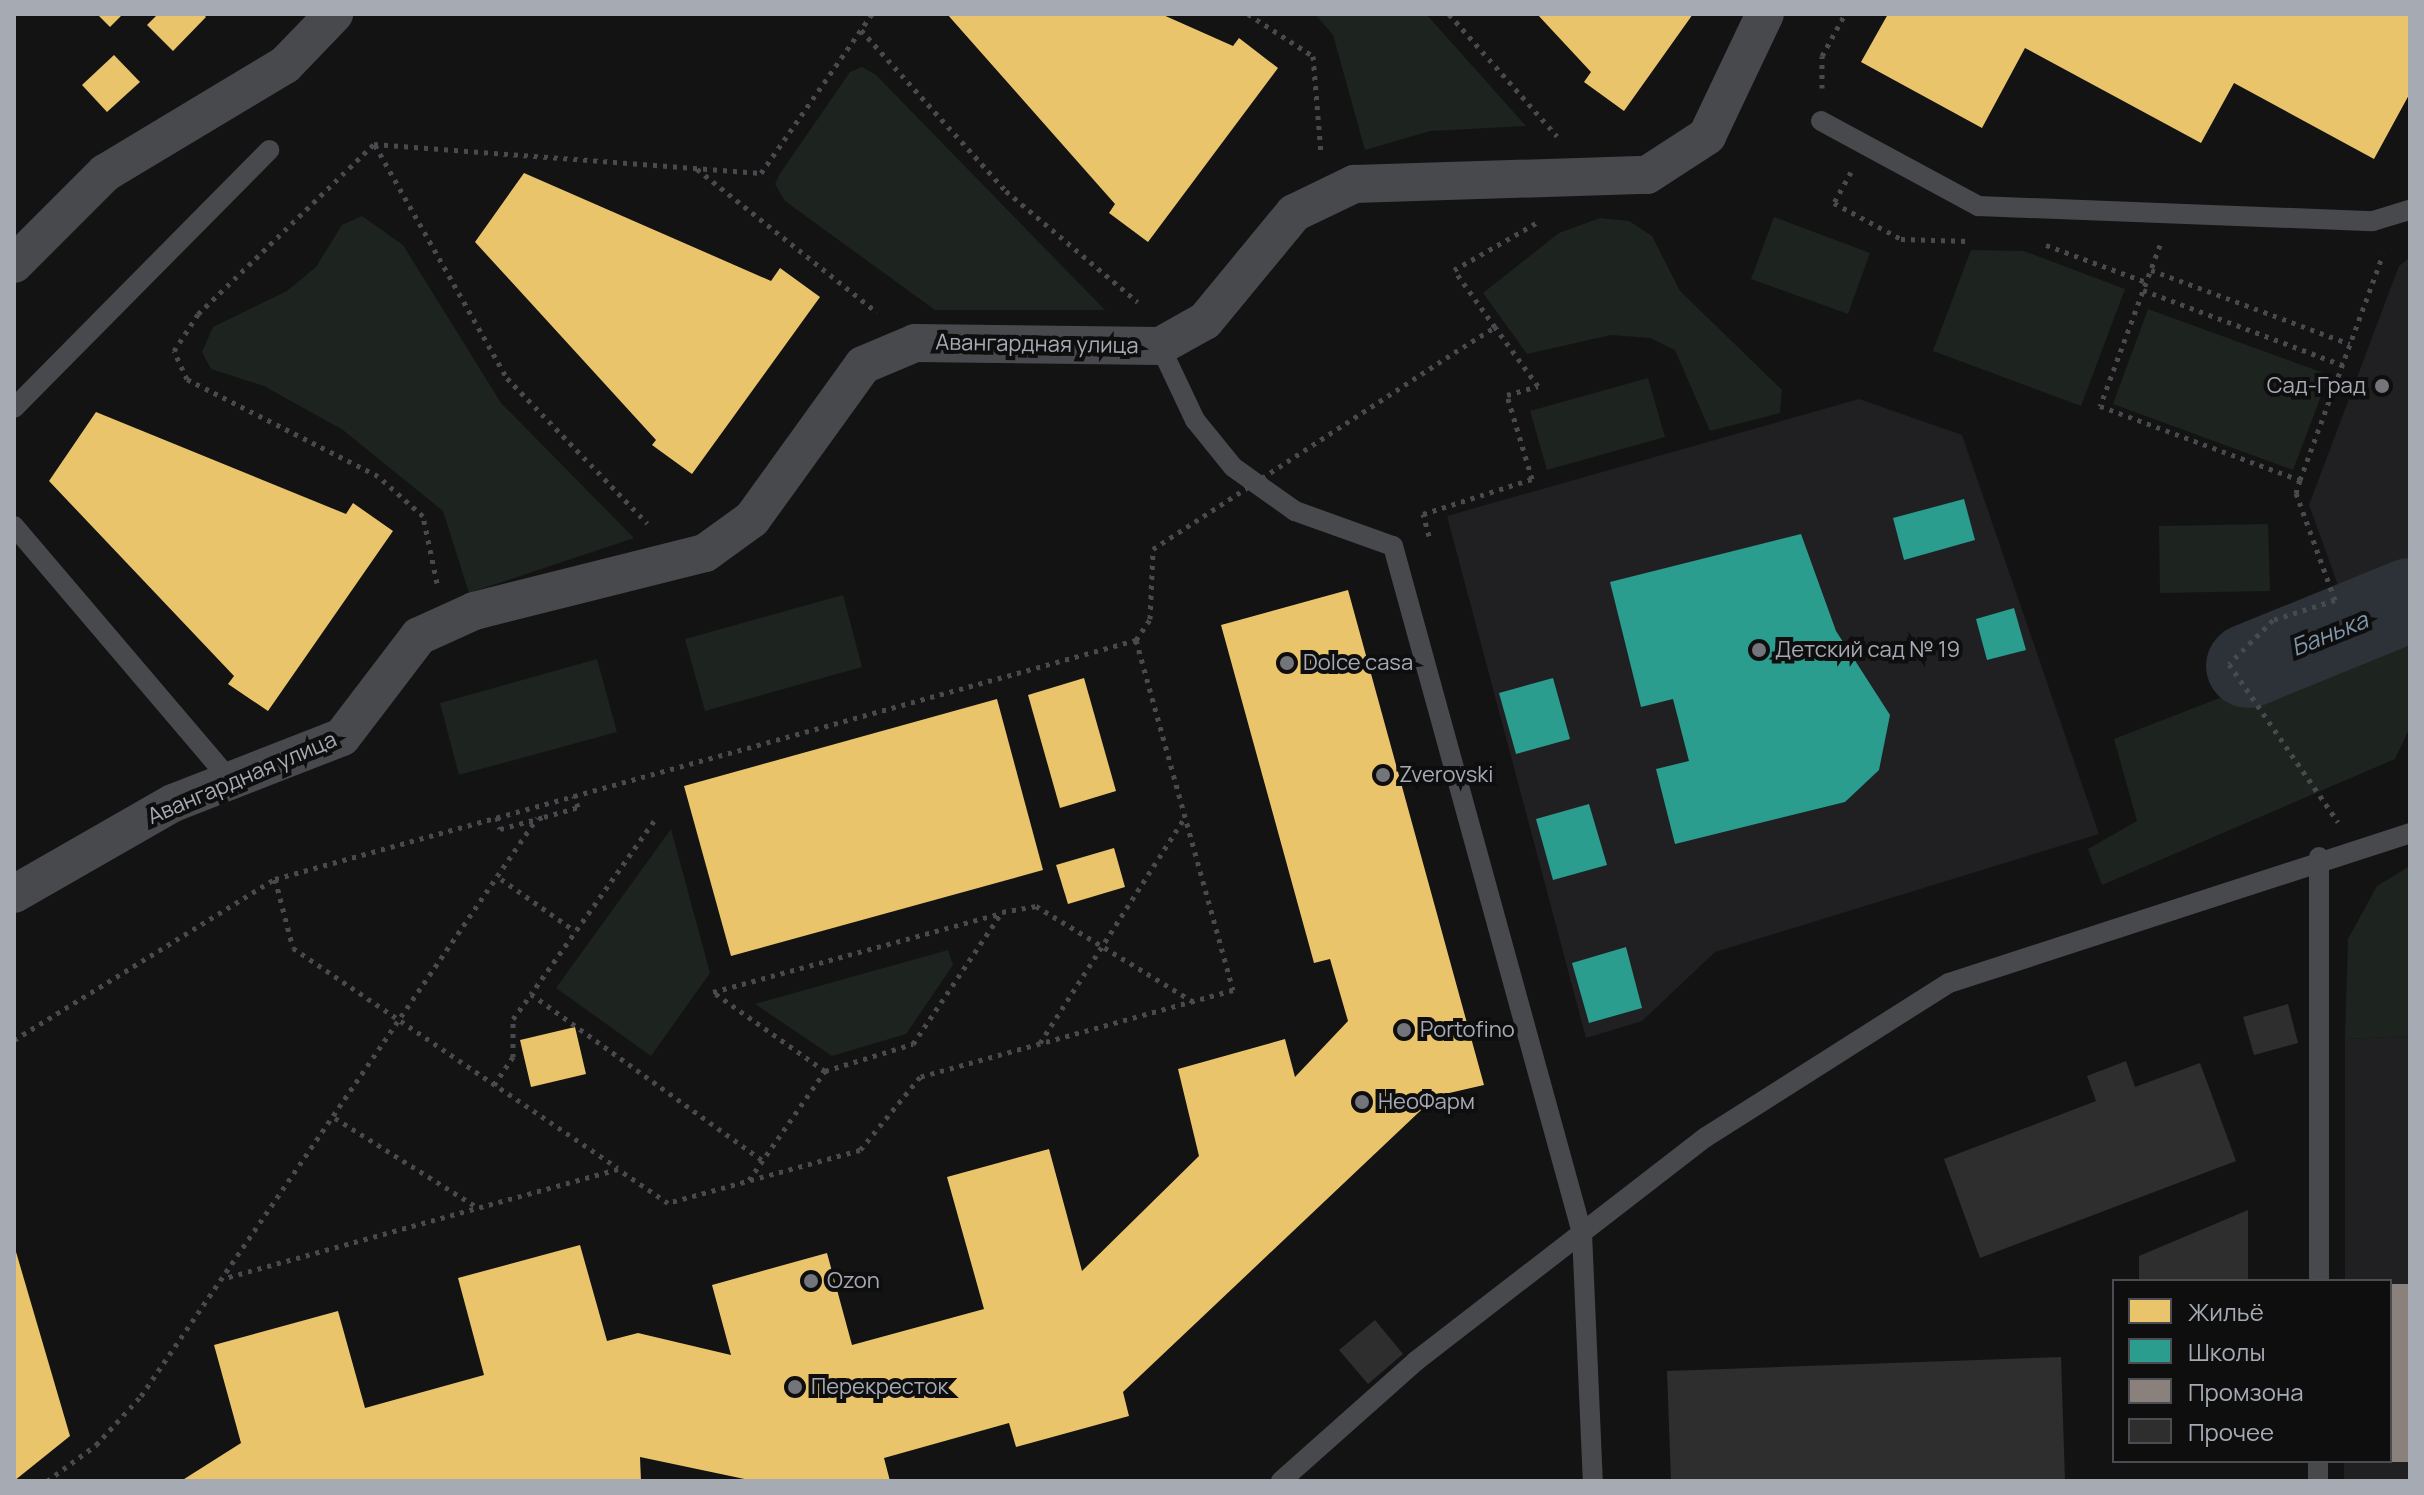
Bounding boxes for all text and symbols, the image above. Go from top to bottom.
street label: Авангардная улица [935,329,1139,359]
place label: Сад-Град [2267,373,2366,399]
marker: Сад-Град [2373,377,2391,395]
water label: Банька [2286,605,2372,661]
place label: Детский сад № 19 [1775,637,1960,663]
marker: Детский сад № 19 [1750,641,1768,659]
place label: Dolce casa [1303,650,1413,676]
marker: Dolce casa [1278,654,1296,672]
street label: Авангардная улица [143,726,341,830]
place label: Zverovski [1399,762,1493,788]
marker: Zverovski [1374,766,1392,784]
place label: Portofino [1420,1017,1515,1043]
marker: Portofino [1395,1021,1413,1039]
place label: НеоФарм [1378,1089,1475,1115]
marker: НеоФарм [1353,1093,1371,1111]
place label: Ozon [827,1268,880,1294]
marker: Ozon [802,1272,820,1290]
legend [2112,1279,2392,1463]
text: Жильё [2188,1295,2264,1328]
text: Школы [2188,1335,2266,1368]
place label: Перекресток [811,1374,948,1400]
text: Промзона [2188,1375,2303,1408]
marker: Перекресток [786,1378,804,1396]
text: Прочее [2188,1415,2274,1448]

